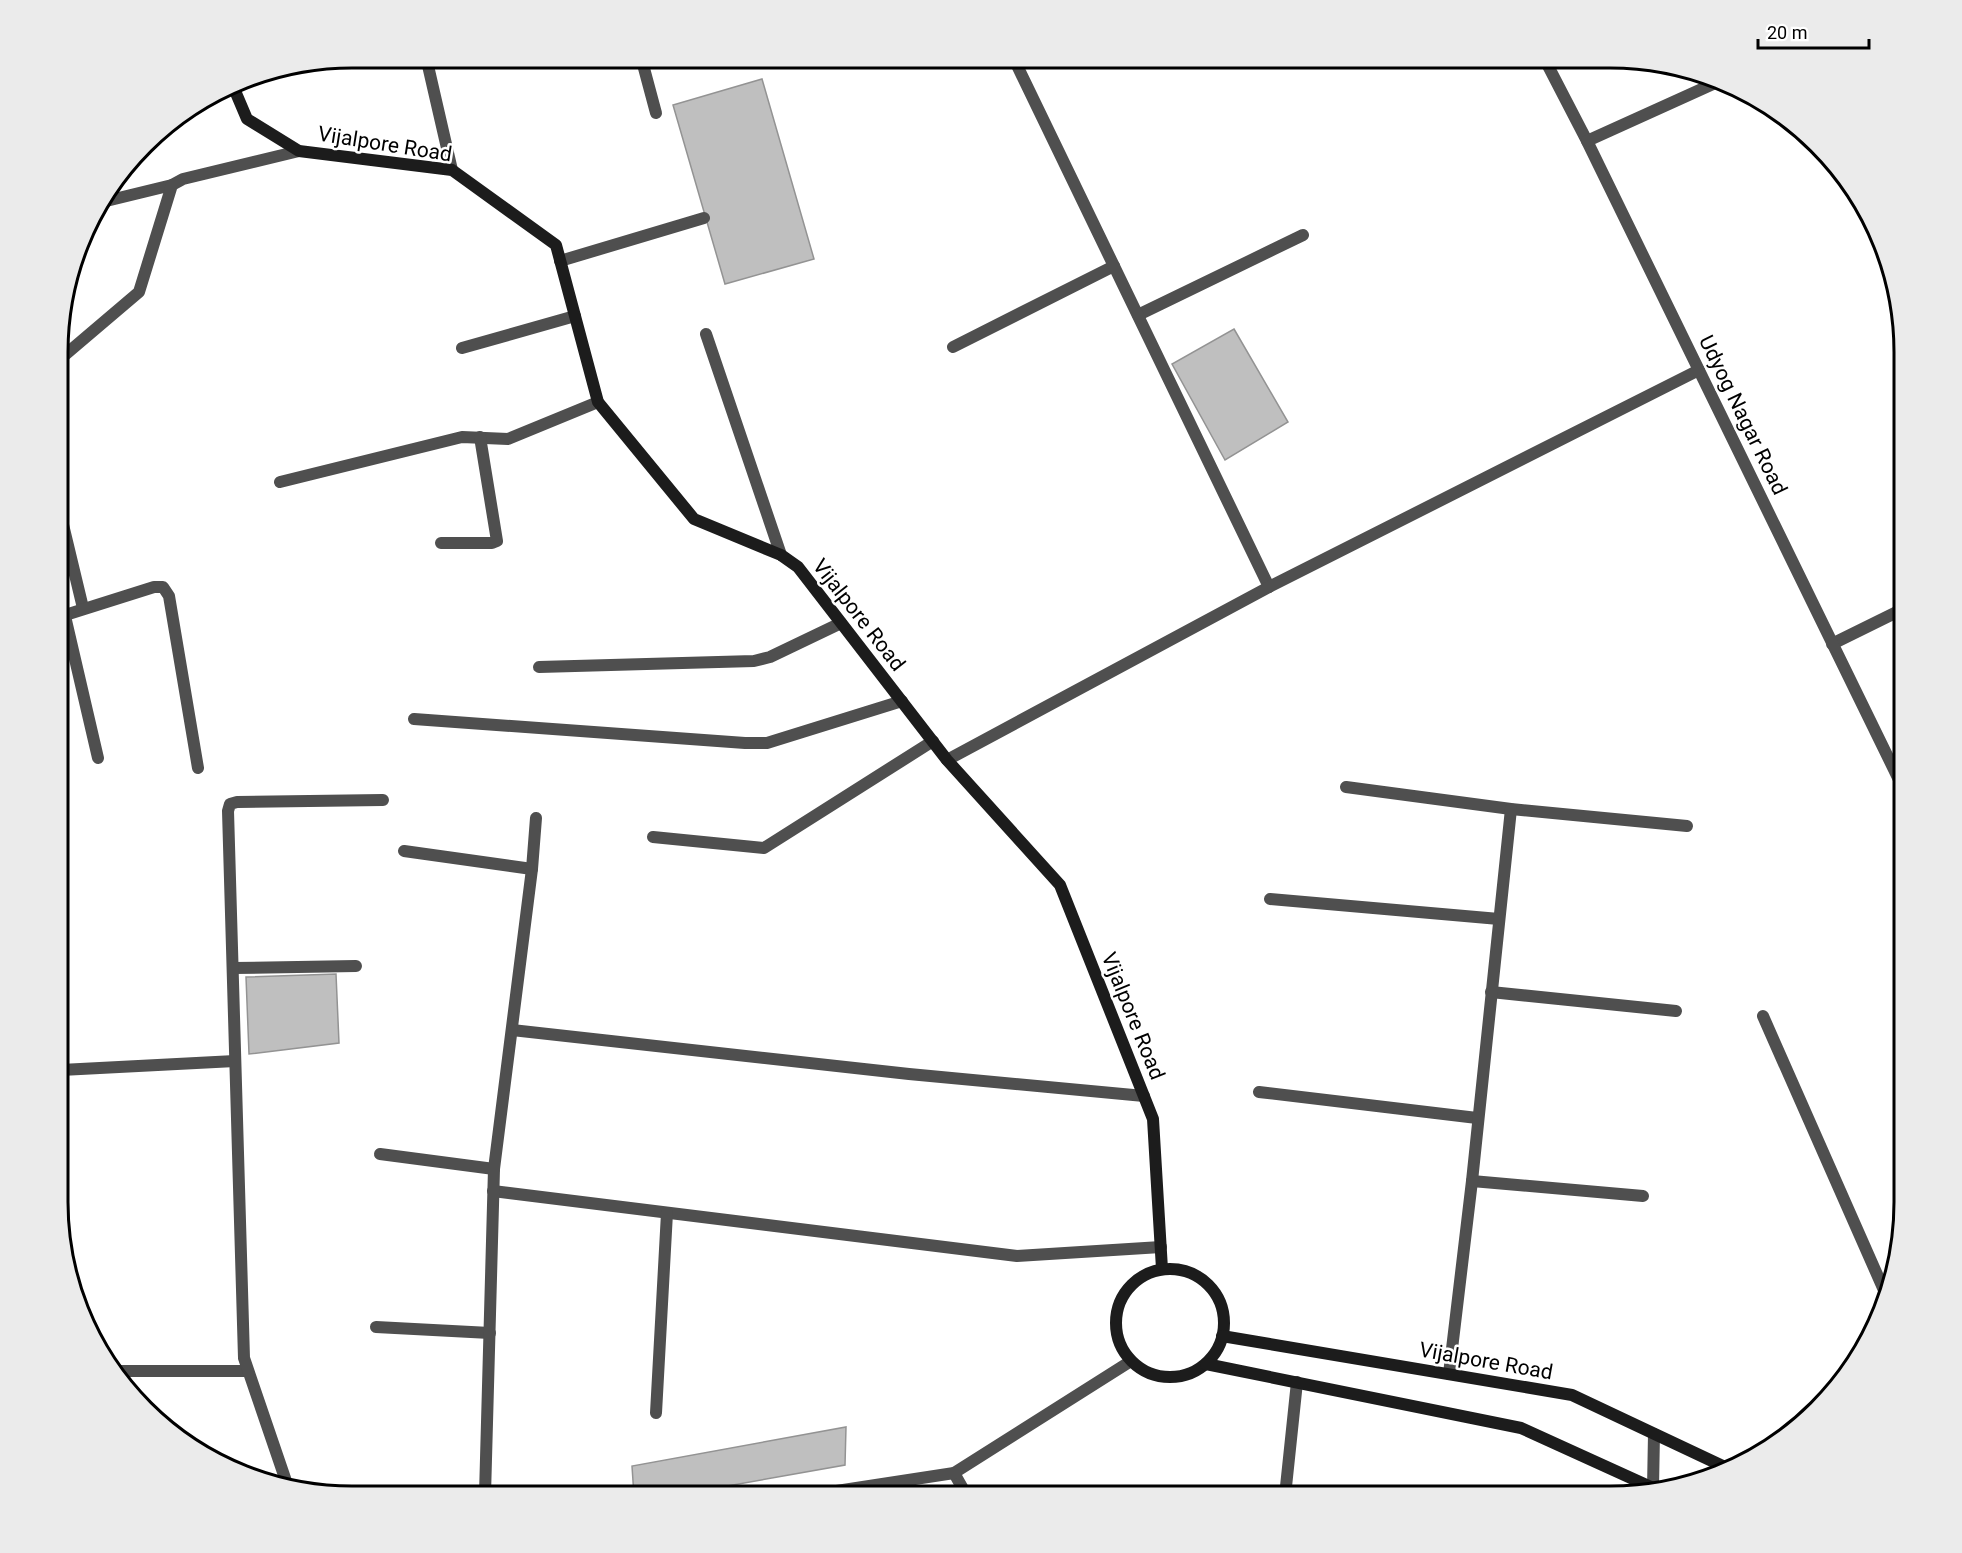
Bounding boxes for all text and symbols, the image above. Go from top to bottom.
scale bar [1758,12,1869,50]
text: 20 m [1767,22,1807,43]
street label: Vijalpore Road [316,122,454,166]
street label: Udyog Nagar Road [1694,331,1792,499]
street label: Vijalpore Road [808,554,910,676]
street label: Vijalpore Road [1097,949,1169,1083]
street label: Vijalpore Road [1417,1337,1555,1385]

